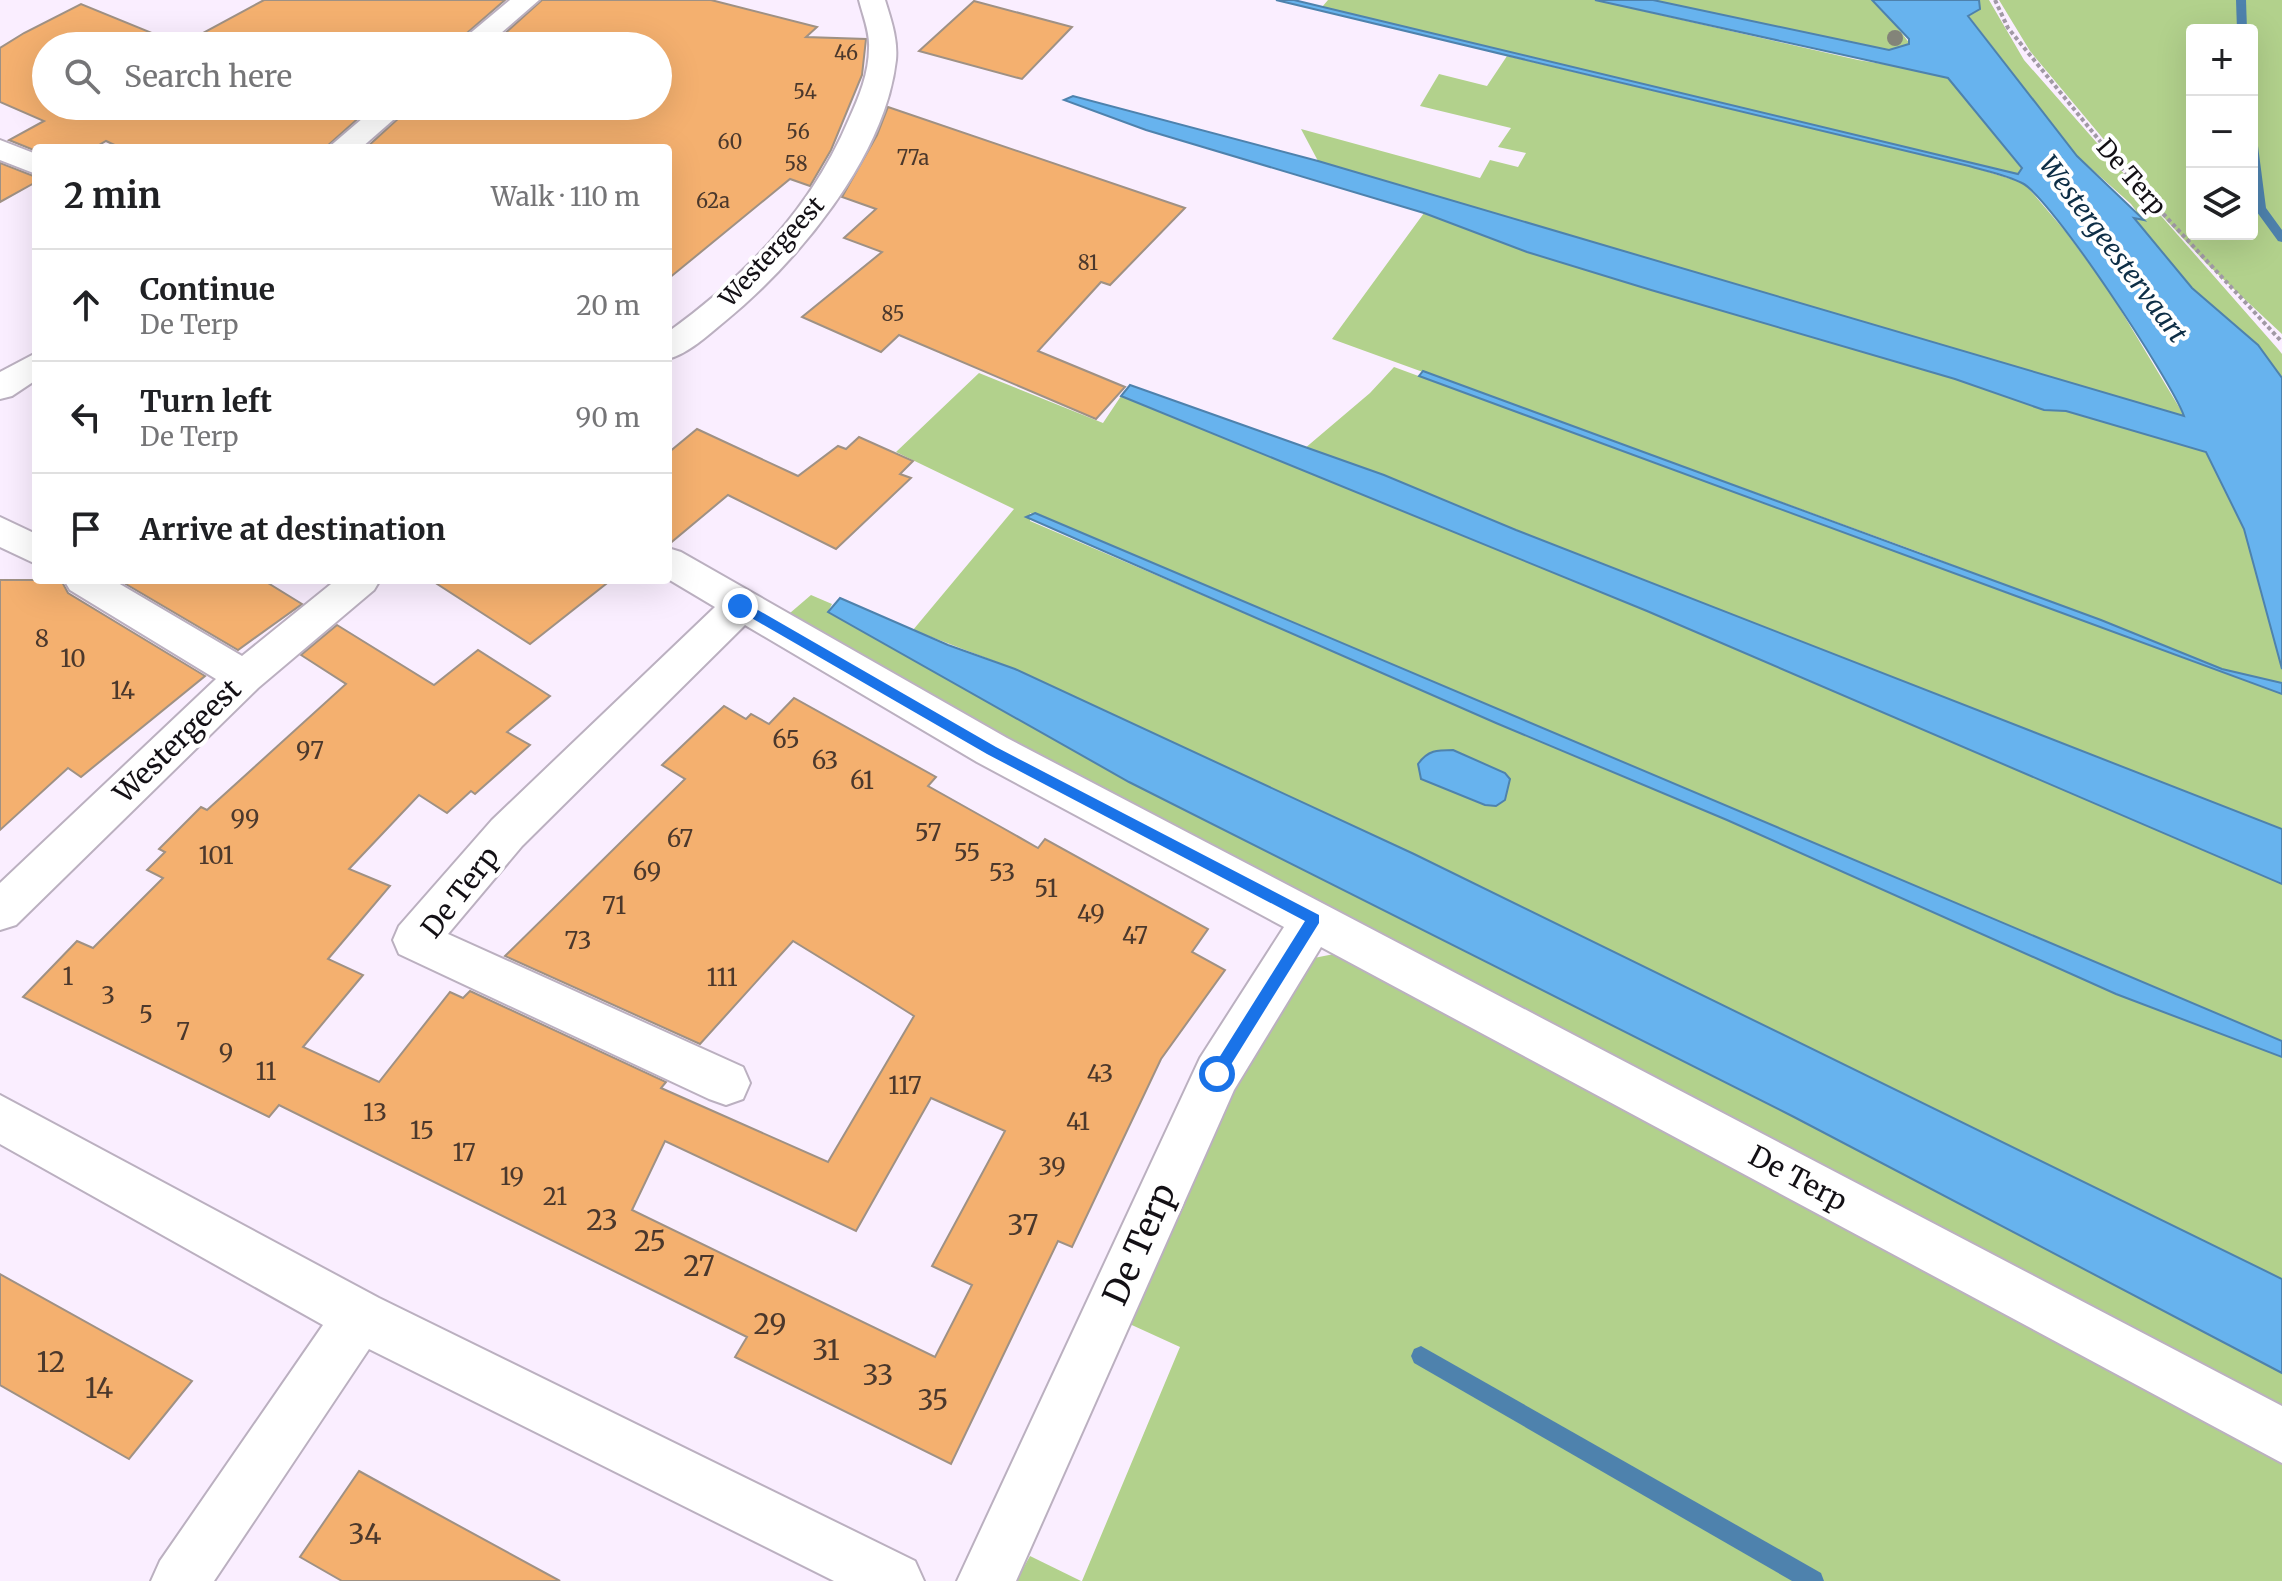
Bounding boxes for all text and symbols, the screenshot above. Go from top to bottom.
map controls [2186,24,2258,240]
button: + [2186,24,2258,96]
search box [32,32,672,120]
house number: 46 [834,40,858,65]
icon: search [60,54,104,98]
text: Search here [124,57,292,95]
house number: 54 [793,79,817,104]
button: − [2186,96,2258,168]
house number: 56 [786,119,810,144]
house number: 60 [718,129,742,154]
street label: De Terp [2090,132,2173,221]
house number: 77a [897,145,930,170]
water label: Westergeestervaart [2032,149,2195,350]
house number: 58 [784,151,808,176]
button: layers [2186,168,2258,240]
text: 2 min [64,175,161,217]
text: Walk · 110 m [491,180,640,213]
house number: 62a [696,188,730,213]
street label: Westergeest [712,189,831,314]
house number: 81 [1078,250,1098,275]
text: Continue [140,270,275,308]
icon: ahead [64,283,108,327]
text: 20 m [576,289,640,322]
house number: 85 [882,301,904,326]
text: De Terp [140,308,239,341]
text: Turn left [140,382,272,420]
icon: left [64,395,108,439]
text: 90 m [576,401,640,434]
text: De Terp [140,420,239,453]
icon: arrive [64,507,108,551]
text: Arrive at destination [140,510,446,548]
route end [722,588,758,624]
house number: 8 [35,623,49,654]
house number: 10 [60,643,86,674]
street label: Westergeest [105,671,248,811]
house number: 14 [111,675,135,706]
house number: 65 [772,724,800,755]
house number: 97 [296,735,324,766]
house number: 63 [812,745,838,776]
house number: 61 [850,765,874,796]
house number: 99 [230,803,260,834]
house number: 57 [915,817,941,848]
house number: 67 [667,823,693,854]
house number: 55 [954,837,980,868]
street label: De Terp [413,839,507,945]
house number: 101 [198,840,234,871]
house number: 69 [633,856,661,887]
house number: 53 [989,857,1015,888]
house number: 51 [1034,873,1058,904]
house number: 71 [602,890,626,921]
house number: 49 [1077,898,1105,929]
house number: 47 [1122,920,1148,951]
house number: 73 [565,925,591,956]
house number: 1 [63,961,74,992]
house number: 111 [706,962,738,993]
house number: 3 [101,980,115,1011]
house number: 5 [139,999,153,1030]
house number: 7 [176,1016,190,1047]
house number: 9 [219,1037,233,1068]
house number: 11 [256,1056,277,1087]
route start [1199,1056,1235,1092]
house number: 43 [1087,1058,1113,1089]
house number: 117 [888,1070,922,1101]
house number: 13 [363,1097,387,1128]
house number: 41 [1066,1106,1090,1137]
house number: 15 [410,1115,434,1146]
house number: 17 [452,1137,476,1168]
street label: De Terp [1743,1137,1853,1219]
house number: 39 [1038,1151,1066,1182]
house number: 19 [500,1161,524,1192]
street label: De Terp [1094,1177,1184,1311]
house number: 21 [543,1181,567,1212]
house number: 23 [586,1202,618,1238]
house number: 37 [1008,1207,1039,1243]
house number: 25 [634,1223,666,1259]
house number: 27 [683,1248,715,1284]
house number: 29 [754,1306,786,1342]
house number: 31 [812,1332,840,1368]
house number: 12 [37,1344,65,1380]
house number: 33 [863,1357,893,1393]
house number: 14 [85,1370,113,1406]
house number: 35 [918,1382,948,1418]
house number: 34 [349,1516,381,1552]

